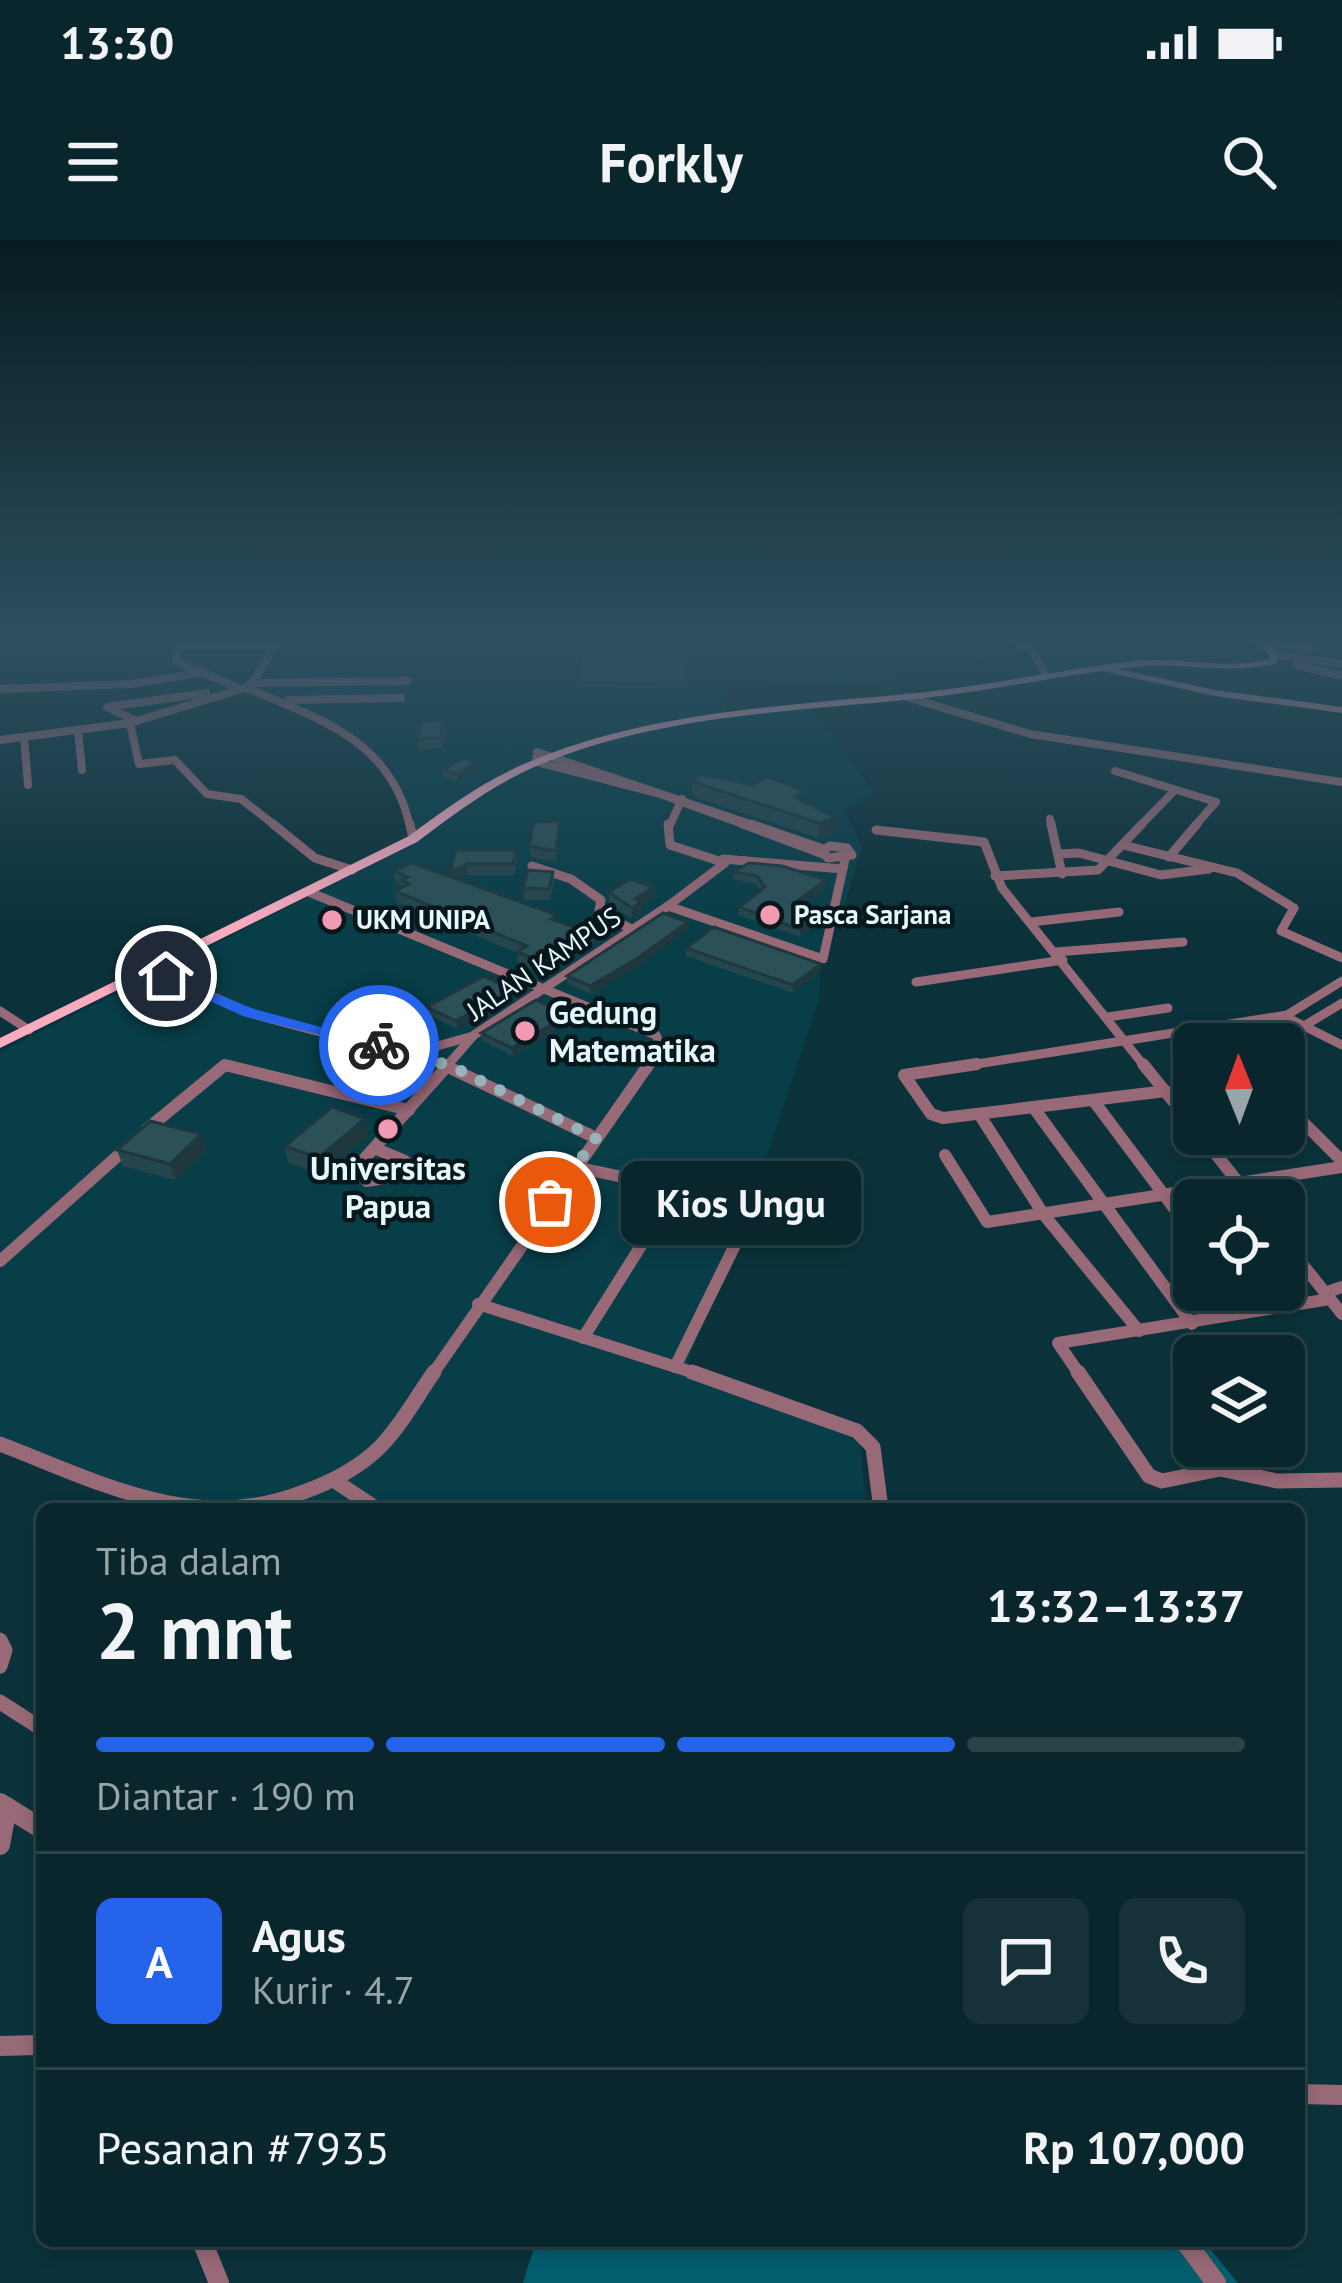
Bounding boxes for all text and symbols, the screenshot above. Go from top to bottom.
text: 13:30 [60,13,174,71]
text: Forkly [599,127,743,197]
icon: menu [60,129,126,195]
icon: search [1216,129,1282,195]
place label: Pasca Sarjana [794,897,951,931]
street label: JALAN KAMPUS [459,899,627,1028]
place label: UKM UNIPA [356,902,491,936]
marker: Pasca Sarjana [757,902,783,928]
marker: UKM UNIPA [319,907,345,933]
pin [115,925,217,1027]
icon: home [133,943,199,1009]
courier [319,985,439,1105]
place label: Gedung Matematika [549,990,716,1071]
icon: bike [346,1012,412,1078]
marker: Gedung Matematika [512,1018,538,1044]
north arrow [1173,1023,1305,1155]
map controls [1173,1023,1305,1467]
marker: Universitas Papua [375,1116,401,1142]
place label: Universitas Papua [310,1146,466,1227]
pin [499,1151,601,1253]
callout: Kios Ungu [622,1160,862,1244]
icon: bag [517,1169,583,1235]
text: Kios Ungu [656,1177,826,1228]
button: locate [1173,1179,1305,1311]
button: layers [1173,1335,1305,1467]
text: Tiba dalam [96,1535,282,1586]
text: 13:32–13:37 [987,1576,1245,1634]
text: 2 mnt [96,1580,292,1681]
text: Diantar · 190 m [96,1770,356,1821]
button: chat [963,1898,1089,2024]
button: phone [1119,1898,1245,2024]
text: Agus [252,1906,346,1964]
text: A [145,1932,173,1990]
text: Kurir · 4.7 [252,1964,415,2015]
text: Pesanan #7935 [96,2118,390,2176]
text: Rp 107,000 [1023,2118,1245,2176]

